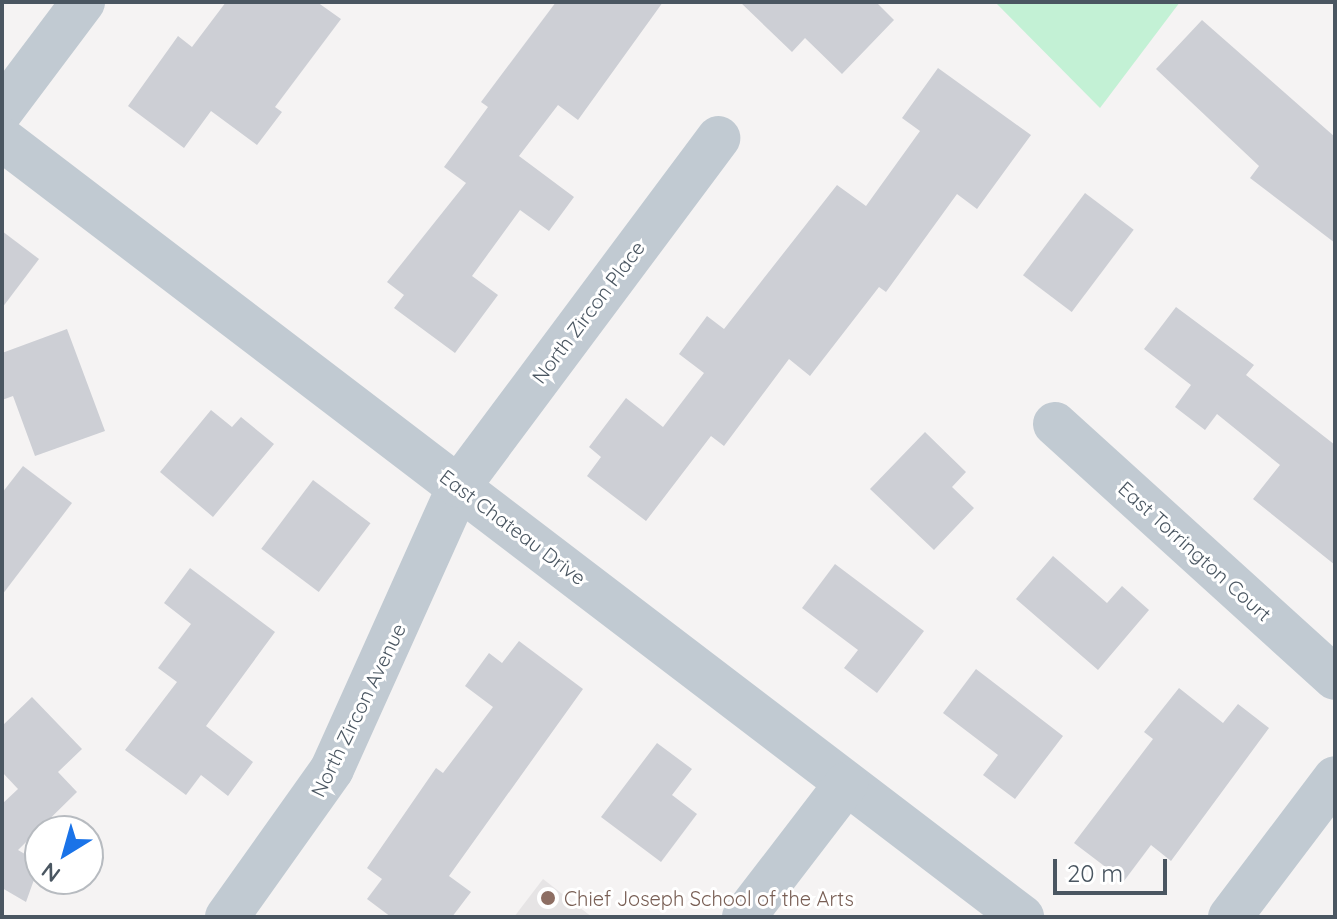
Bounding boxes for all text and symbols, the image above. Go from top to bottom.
street label: North Zircon Place [527,236,649,388]
street label: East Chateau Drive [435,464,591,590]
street label: East Torrington Court [1114,476,1276,626]
street label: North Zircon Avenue [306,619,410,801]
north arrow [24,815,104,895]
scale bar [1057,843,1171,893]
text: N [36,857,66,889]
text: 20 m [1067,858,1123,888]
place label: Chief Joseph School of the Arts [564,886,854,910]
marker: Chief Joseph School of the Arts [539,889,557,907]

